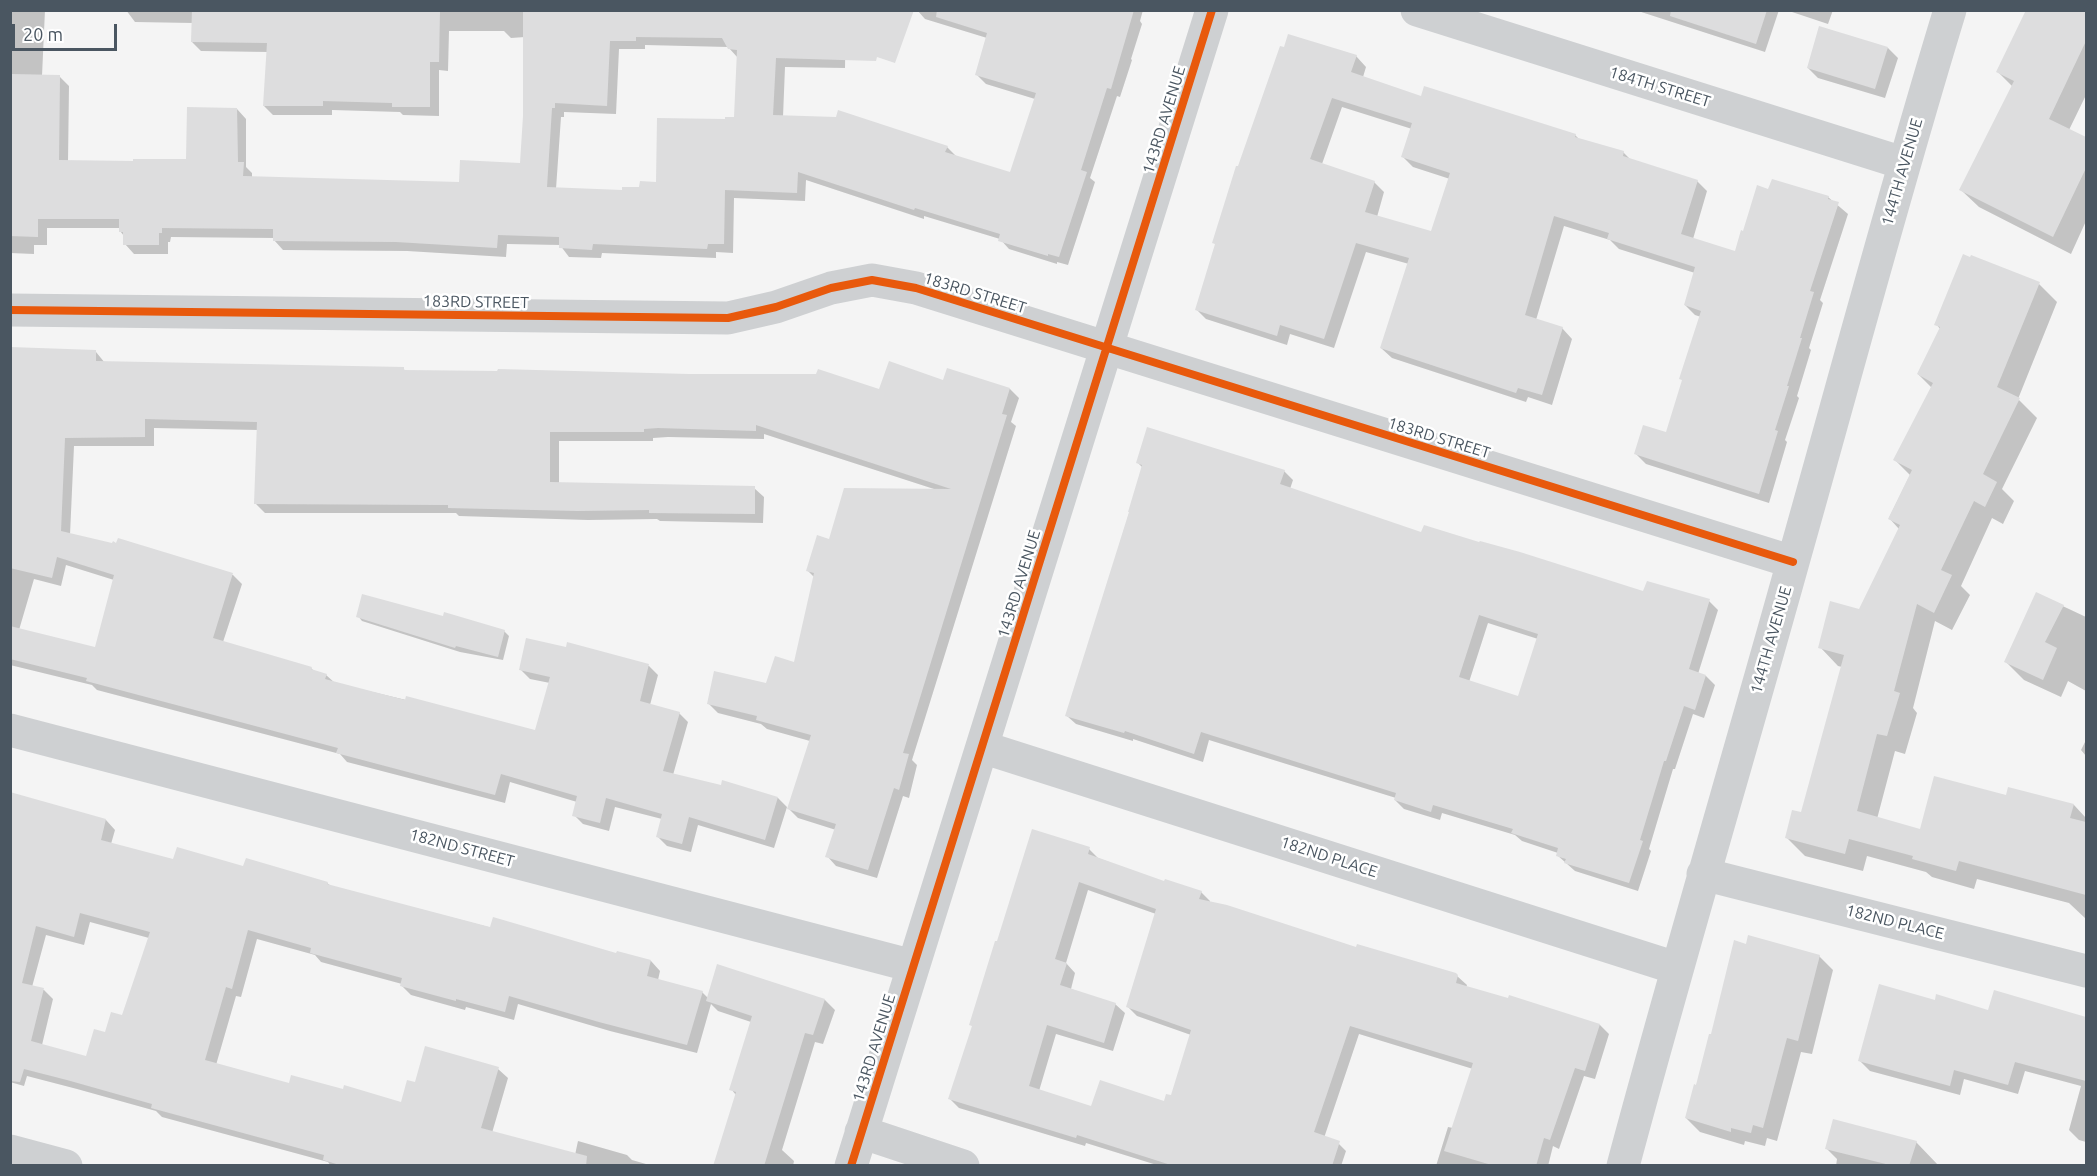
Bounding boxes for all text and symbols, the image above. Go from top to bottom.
scale bar [15,12,120,50]
text: 20 m [23,24,63,44]
street label: 184TH STREET [1607,62,1713,112]
street label: 143RD AVENUE [1138,64,1190,176]
street label: 144TH AVENUE [1877,116,1927,228]
street label: 183RD STREET [921,268,1029,318]
street label: 183RD STREET [423,291,529,313]
street label: 183RD STREET [1385,413,1493,463]
street label: 143RD AVENUE [993,528,1045,640]
street label: 144TH AVENUE [1746,584,1796,696]
street label: 182ND STREET [408,825,516,871]
street label: 182ND PLACE [1278,832,1380,882]
street label: 182ND PLACE [1844,901,1946,943]
street label: 143RD AVENUE [848,992,900,1104]

